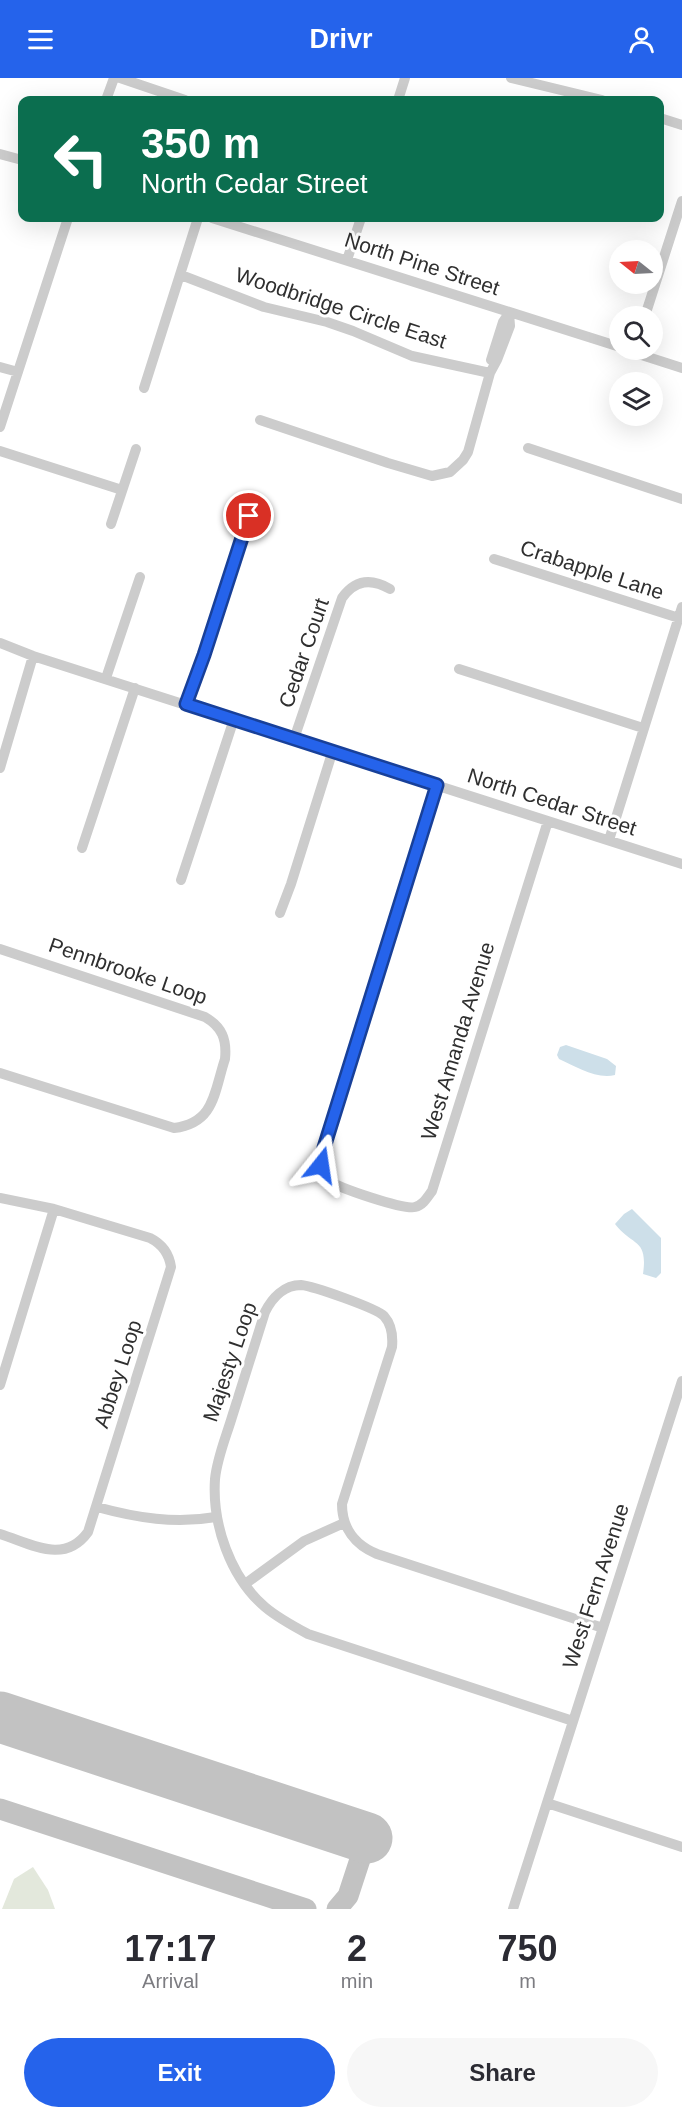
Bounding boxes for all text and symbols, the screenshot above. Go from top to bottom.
icon: menu [24,23,57,56]
icon: person [625,23,658,56]
text: Drivr [309,24,373,54]
icon: left [42,120,120,198]
text: 350 m [141,120,260,167]
text: North Cedar Street [141,169,368,199]
street label: North Pine Street [342,228,502,299]
north arrow [609,240,663,294]
map controls [609,240,663,426]
street label: Woodbridge Circle East [233,263,450,353]
button: search [609,306,663,360]
button: layers [609,372,663,426]
pin [223,490,274,541]
icon: arrive [232,499,265,532]
street label: Crabapple Lane [518,535,667,604]
street label: Cedar Court [274,595,333,711]
street label: North Cedar Street [465,763,640,840]
street label: Pennbrooke Loop [46,933,210,1008]
street label: West Amanda Avenue [416,939,499,1143]
position arrow [289,1133,353,1197]
street label: Majesty Loop [198,1299,261,1425]
street label: Abbey Loop [89,1317,146,1431]
street label: West Fern Avenue [558,1501,633,1671]
text: 17:17 [124,1928,216,1969]
text: 2 [347,1928,367,1969]
text: 750 [497,1928,558,1969]
text: Arrival [142,1970,199,1992]
text: min [341,1970,373,1992]
text: m [519,1970,536,1992]
button: Exit [24,2038,335,2107]
button: Share [347,2038,658,2107]

